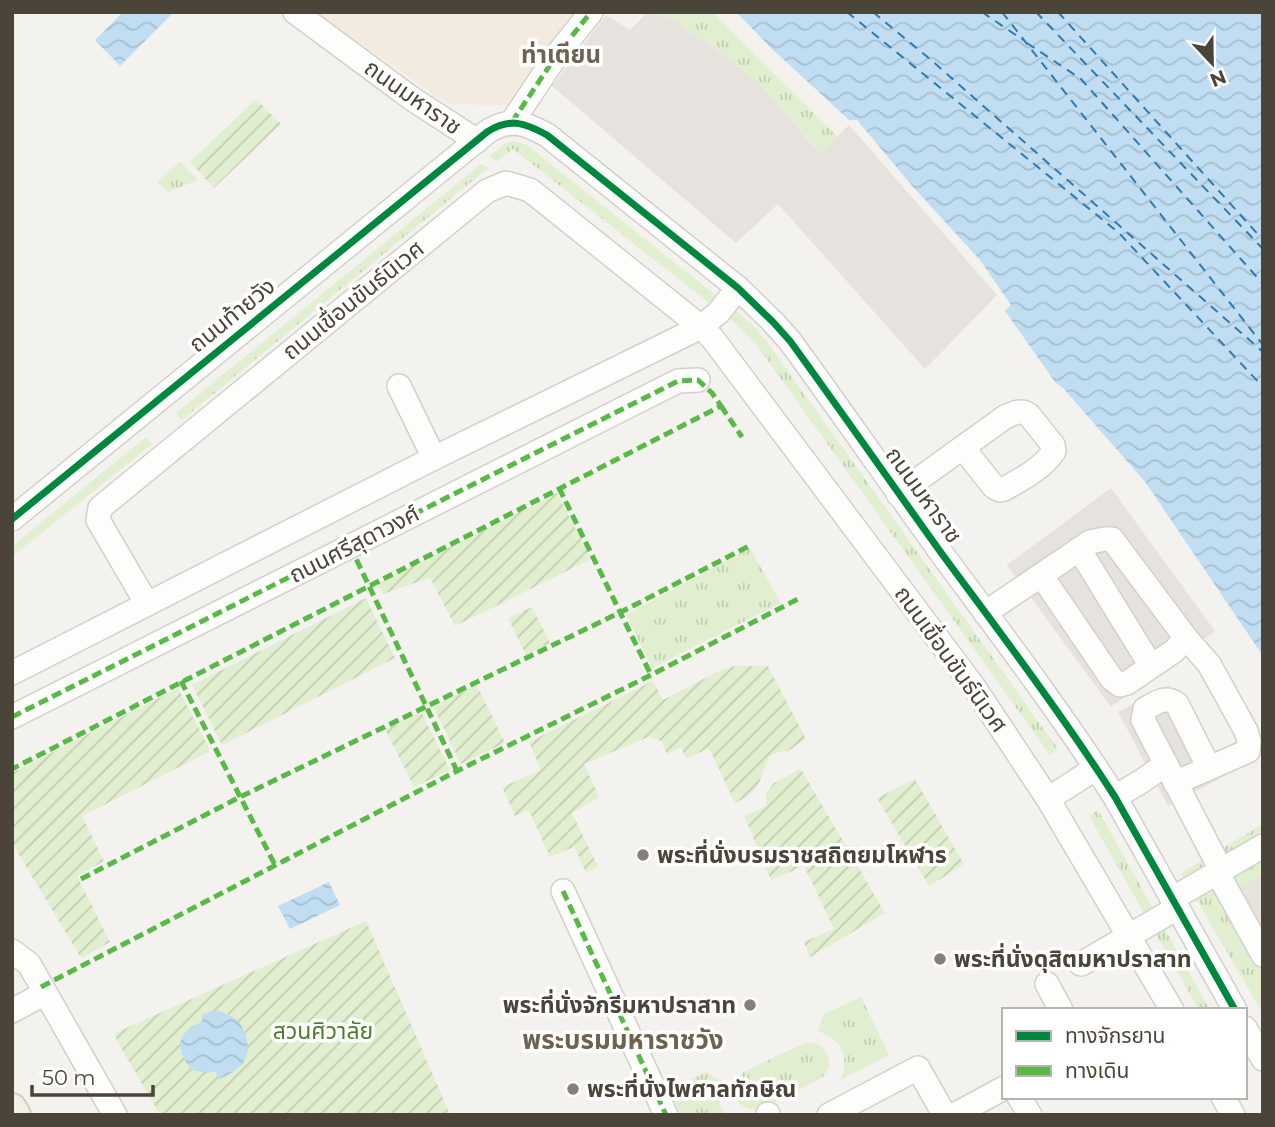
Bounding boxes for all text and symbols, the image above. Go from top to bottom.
north arrow [1177,28,1247,98]
district label: ท่าเตียน [521,40,601,69]
street label: ถนนมหาราช [359,53,467,141]
text: N [1207,65,1230,92]
street label: ถนนเขื่อนขันธ์นิเวศ [275,233,429,366]
street label: ถนนท้ายวัง [183,272,281,358]
street label: ถนนมหาราช [880,441,968,549]
street label: ถนนศรีสุดาวงศ์ [284,499,424,589]
street label: ถนนเขื่อนขันธ์นิเวศ [889,579,1015,738]
place label: พระที่นั่งบรมราชสถิตยมโหฬาร [657,839,947,869]
marker: พระที่นั่งบรมราชสถิตยมโหฬาร [635,847,651,863]
place label: พระที่นั่งดุสิตมหาปราสาท [954,943,1192,973]
marker: พระที่นั่งดุสิตมหาปราสาท [932,951,948,967]
place label: พระที่นั่งจักรีมหาปราสาท [503,989,736,1019]
marker: พระที่นั่งจักรีมหาปราสาท [742,997,758,1013]
legend [1002,1008,1247,1099]
park label: สวนศิวาลัย [273,1017,373,1045]
text: ทางจักรยาน [1065,1023,1166,1048]
district label: พระบรมมหาราชวัง [522,1024,724,1056]
scale bar [32,1054,152,1098]
text: ทางเดิน [1065,1058,1129,1083]
text: 50 m [42,1065,96,1090]
place label: พระที่นั่งไพศาลทักษิณ [587,1073,796,1103]
marker: พระที่นั่งไพศาลทักษิณ [565,1081,581,1097]

